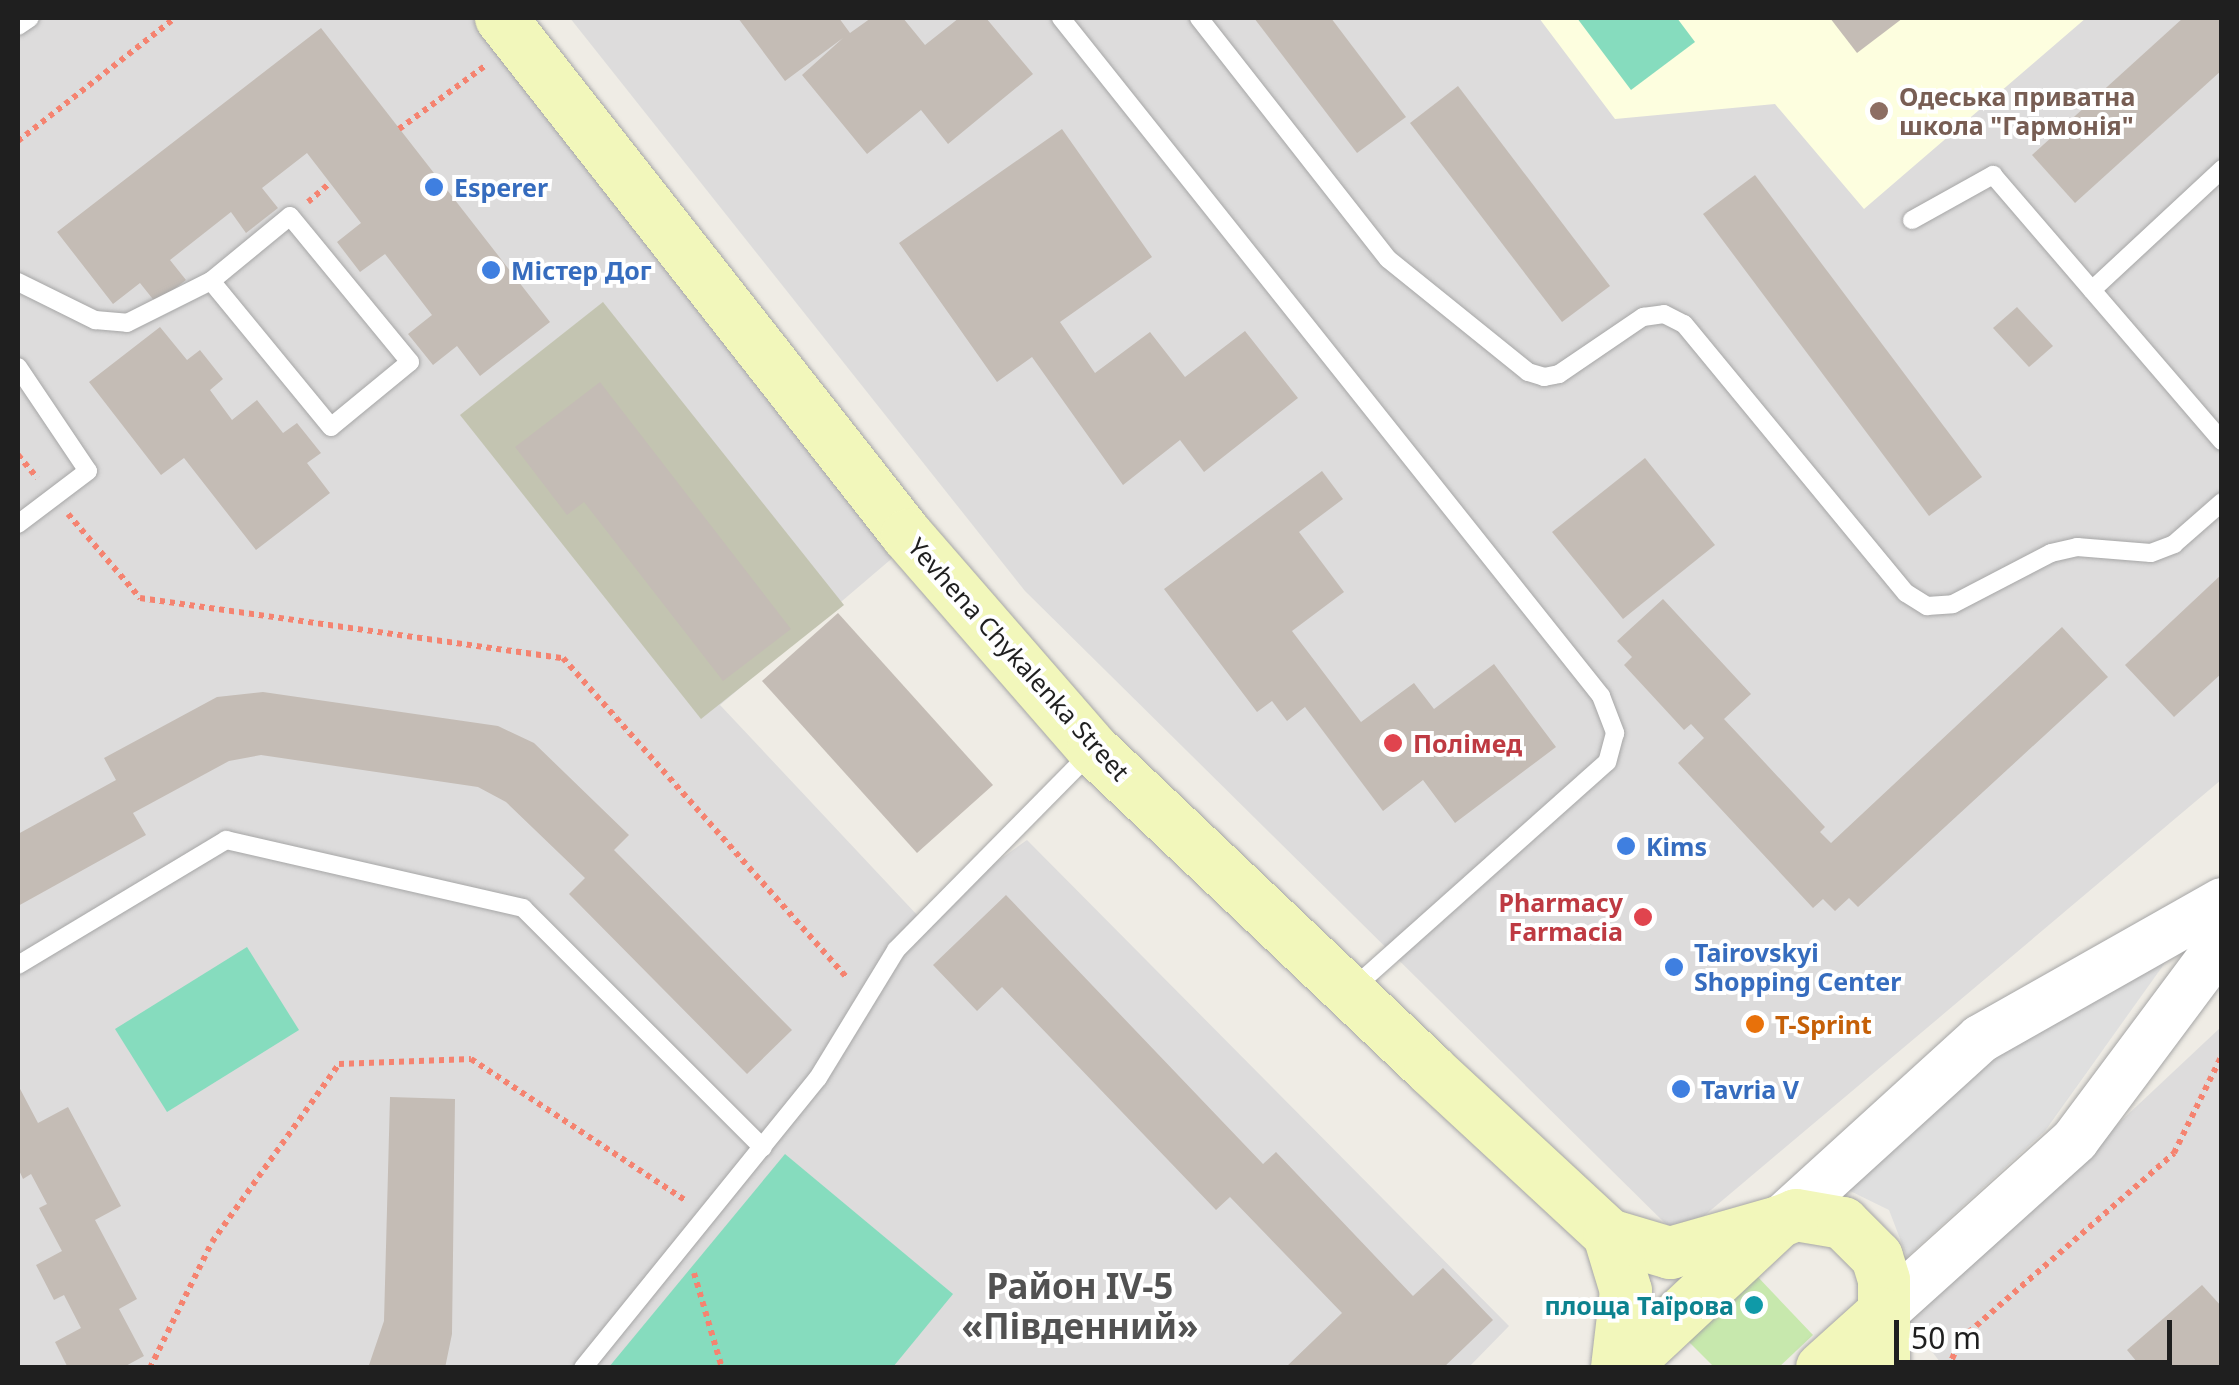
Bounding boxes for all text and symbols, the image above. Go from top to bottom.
place label: Одеська приватна школа "Гармонія" [1899,82,2135,141]
marker: Одеська приватна школа "Гармонія" [1868,100,1890,122]
place label: Esperer [454,172,548,202]
marker: Esperer [423,176,445,198]
place label: Містер Дог [511,255,652,285]
marker: Містер Дог [480,259,502,281]
street label: Yevhena Chykalenka Street [902,532,1136,786]
place label: Полімед [1413,728,1522,758]
marker: Полімед [1382,732,1404,754]
place label: Kims [1646,831,1707,861]
marker: Kims [1615,835,1637,857]
place label: Pharmacy Farmacia [1499,888,1623,947]
marker: Pharmacy Farmacia [1632,906,1654,928]
place label: Tairovskyi Shopping Center [1694,938,1901,997]
marker: Tairovskyi Shopping Center [1663,956,1685,978]
place label: T-Sprint [1775,1009,1872,1039]
marker: T-Sprint [1744,1013,1766,1035]
place label: Tavria V [1701,1074,1799,1104]
marker: Tavria V [1670,1078,1692,1100]
district label: Район IV-5 «Південний» [961,1265,1199,1347]
place label: площа Таїрова [1544,1290,1734,1320]
marker: площа Таїрова [1743,1294,1765,1316]
scale bar [1899,1300,2176,1362]
text: 50 m [1911,1317,1981,1358]

